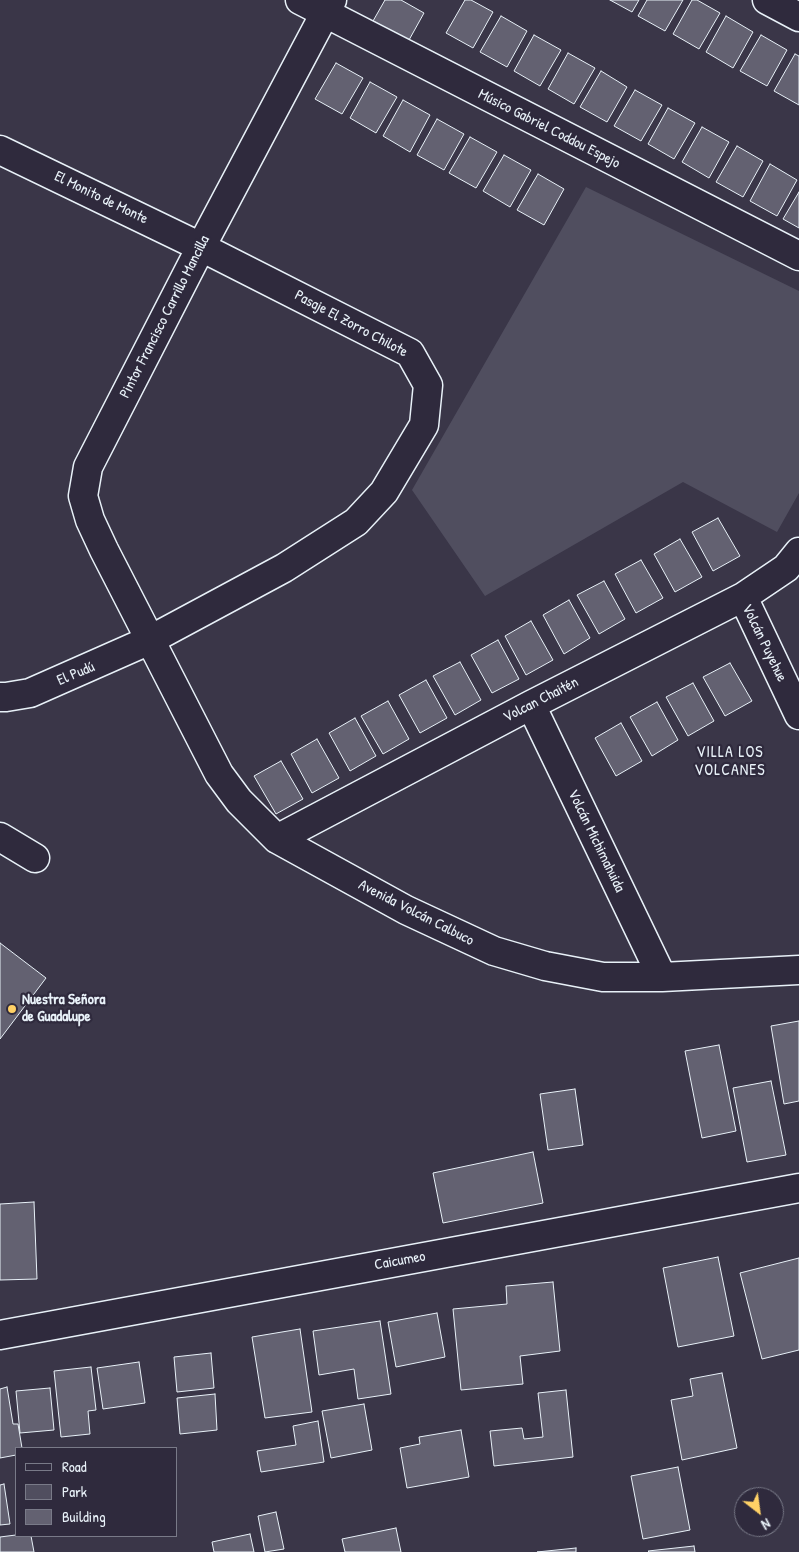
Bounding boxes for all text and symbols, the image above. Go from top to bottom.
street label: Músico Gabriel Coddou Espejo [475,85,623,173]
street label: El Monito de Monte [51,168,151,228]
street label: Pintor Francisco Carrillo Mancilla [116,233,214,401]
street label: Pasaje El Zorro Chilote [291,287,411,361]
street label: Volcán Puyehue [737,601,791,685]
street label: El Pudú [54,658,98,690]
street label: Volcan Chaitén [500,673,582,727]
district label: VILLA LOS VOLCANES [693,743,767,781]
street label: Volcán Michimahuida [563,787,629,895]
street label: Avenida Volcán Calbuco [355,876,477,950]
place label: Nuestra Señora de Guadalupe [22,991,105,1026]
marker: Nuestra Señora de Guadalupe [6,1003,18,1015]
street label: Caicumeo [373,1248,427,1274]
legend [15,1447,178,1537]
text: Road [62,1456,87,1477]
text: Park [62,1481,87,1502]
north arrow [734,1487,784,1537]
text: Building [62,1506,106,1527]
text: N [758,1514,774,1535]

